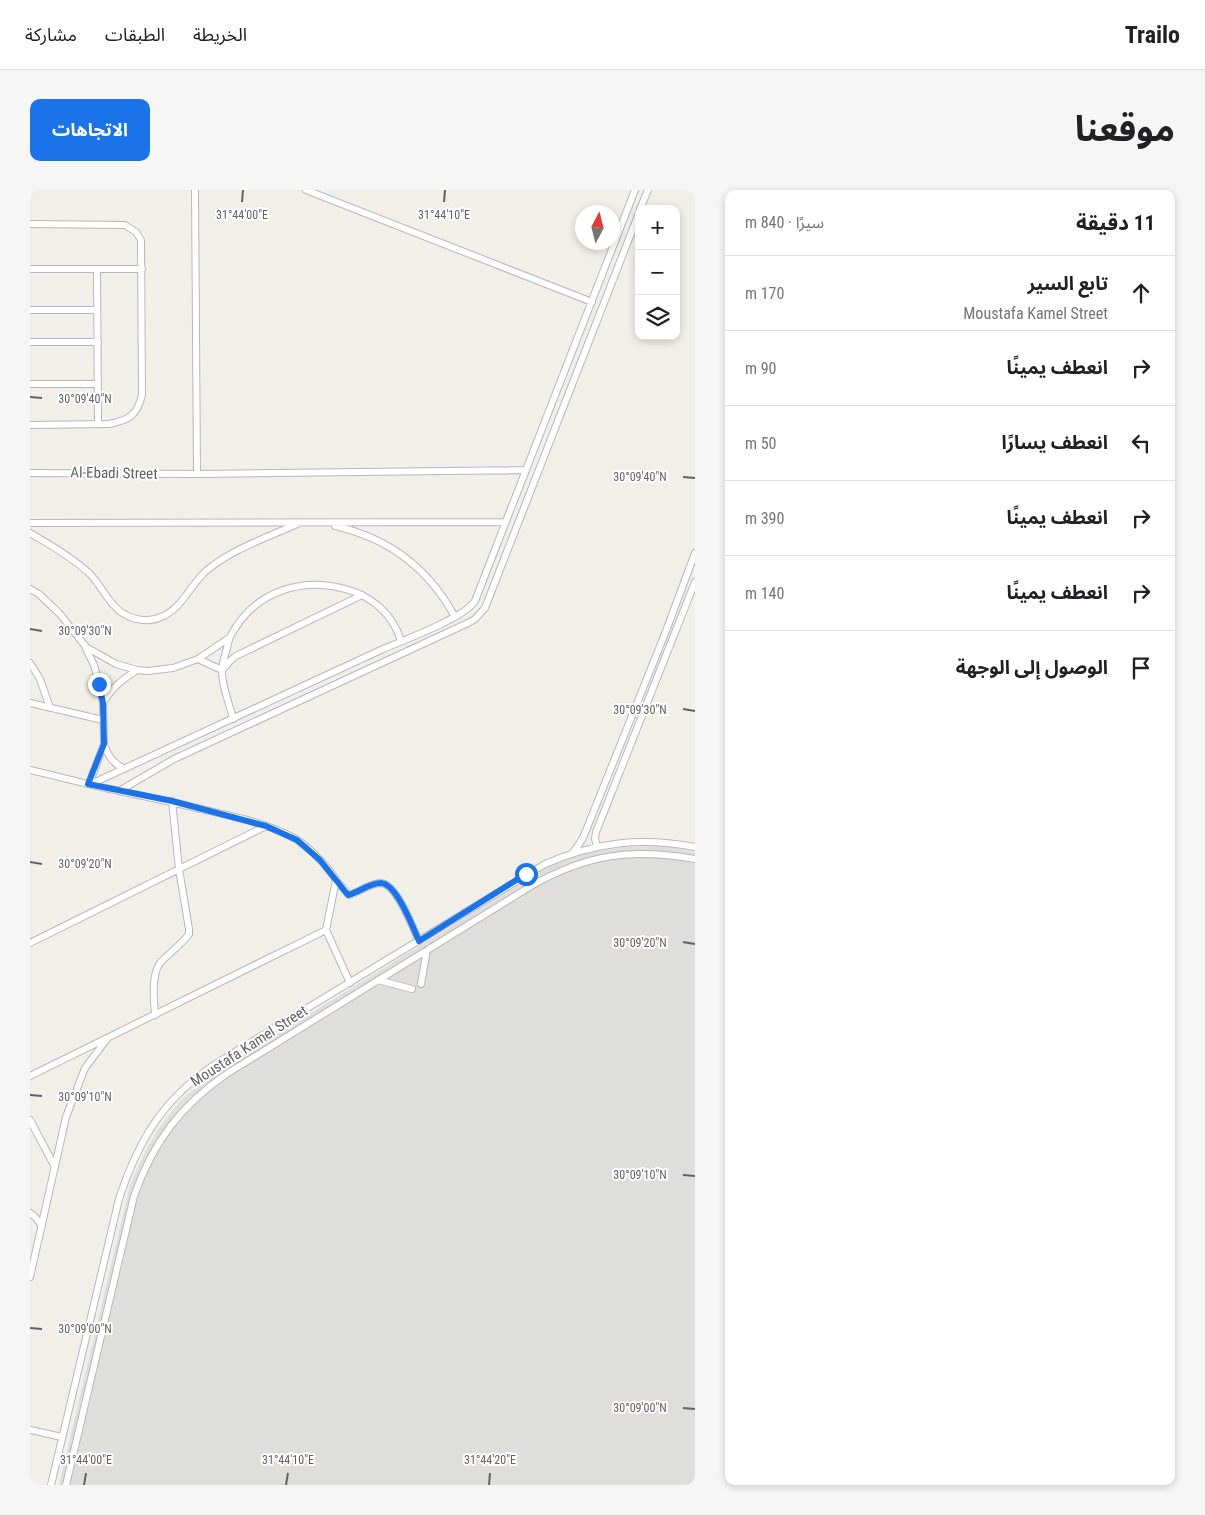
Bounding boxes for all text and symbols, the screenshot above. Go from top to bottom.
text: Trailo [1125,21,1180,49]
text: مشاركة [25,24,77,45]
text: الطبقات [105,24,165,45]
text: الخريطة [193,24,247,45]
button: الاتجاهات [30,99,150,161]
text: موقعنا [1075,109,1175,150]
north arrow [575,205,620,250]
map controls [635,205,680,340]
button: + [635,205,680,250]
text: 31°44'00"E [216,208,268,222]
text: 31°44'10"E [418,208,470,222]
text: 11 دقيقة [1076,211,1155,235]
text: سيرًا · 840 m [745,213,824,232]
button: − [635,250,680,295]
text: تابع السير [1027,272,1108,295]
icon: ahead [1127,279,1155,307]
text: 170 m [745,284,784,303]
button: layers [635,295,680,340]
text: Moustafa Kamel Street [963,304,1108,323]
icon: right [1127,354,1155,382]
text: انعطف يمينًا [1006,356,1108,379]
text: 90 m [745,359,777,378]
text: 30°09'40"N [58,392,112,406]
icon: left [1127,429,1155,457]
text: انعطف يسارًا [1002,431,1108,454]
text: 50 m [745,434,777,453]
street label: Al-Ebadi Street [70,463,158,483]
text: 30°09'40"N [613,470,667,484]
icon: right [1127,504,1155,532]
text: انعطف يمينًا [1006,506,1108,529]
text: 390 m [745,509,784,528]
icon: right [1127,579,1155,607]
text: انعطف يمينًا [1006,581,1108,604]
text: 140 m [745,584,784,603]
text: 30°09'30"N [58,624,112,638]
icon: arrive [1127,654,1155,682]
text: الوصول إلى الوجهة [956,656,1108,679]
route end [88,673,111,696]
text: 30°09'30"N [613,703,667,717]
text: 30°09'20"N [58,857,112,871]
route start [515,863,538,886]
text: 30°09'20"N [613,936,667,950]
street label: Moustafa Kamel Street [187,1002,311,1090]
text: 30°09'10"N [58,1090,112,1104]
text: 30°09'10"N [613,1168,667,1182]
text: 30°09'00"N [58,1322,112,1336]
text: 30°09'00"N [613,1401,667,1415]
text: 31°44'00"E [60,1453,112,1467]
text: 31°44'10"E [262,1453,314,1467]
text: 31°44'20"E [464,1453,516,1467]

